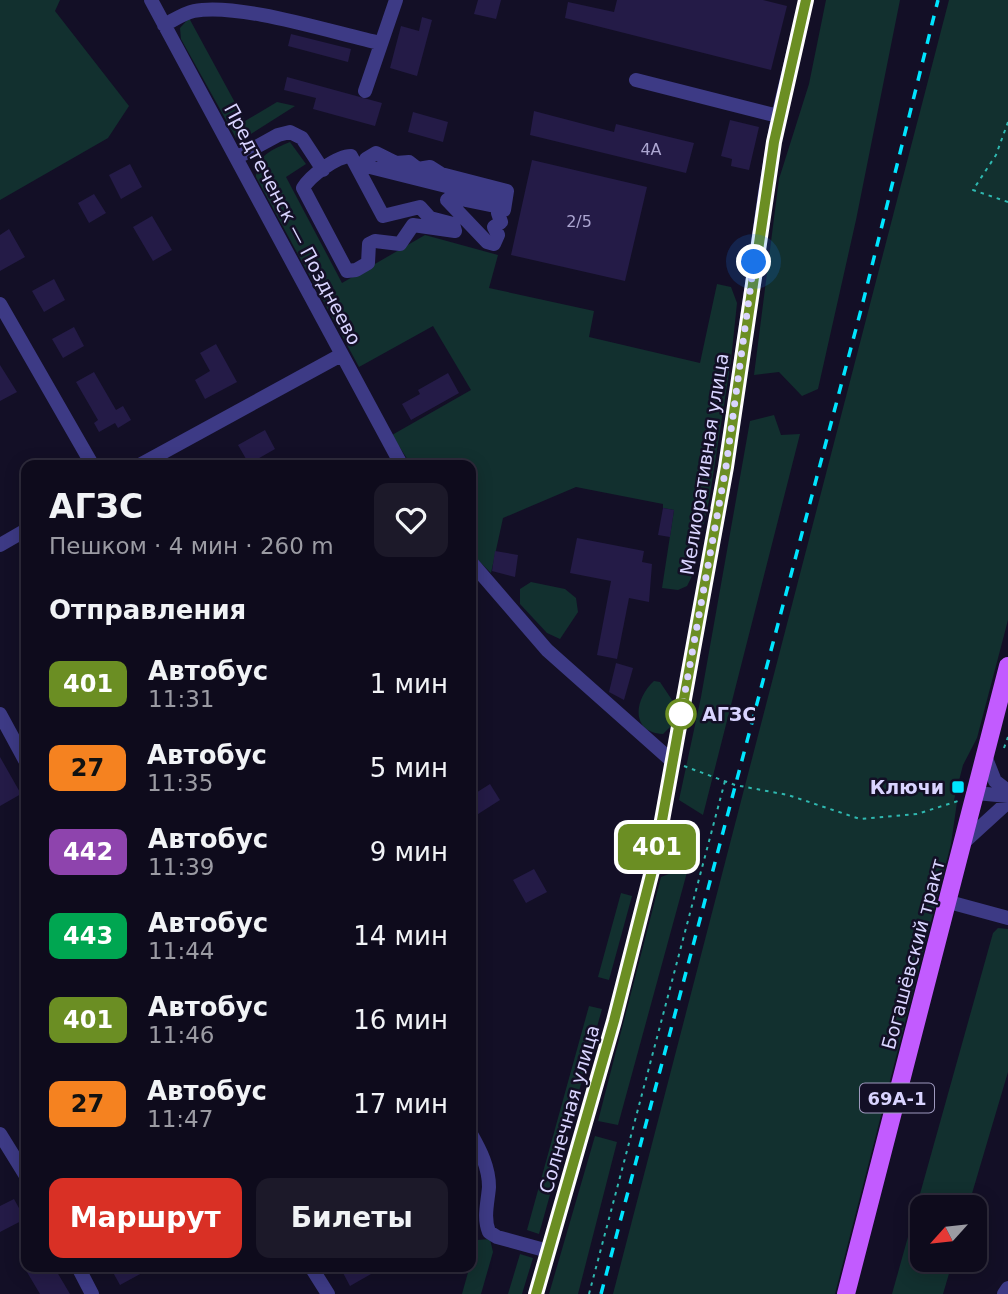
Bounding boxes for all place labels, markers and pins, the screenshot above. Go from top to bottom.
marker: АГЗС [666,699,696,729]
place label: АГЗС [702,703,756,725]
place label: Ключи [870,776,944,798]
marker: Ключи [950,779,966,795]

